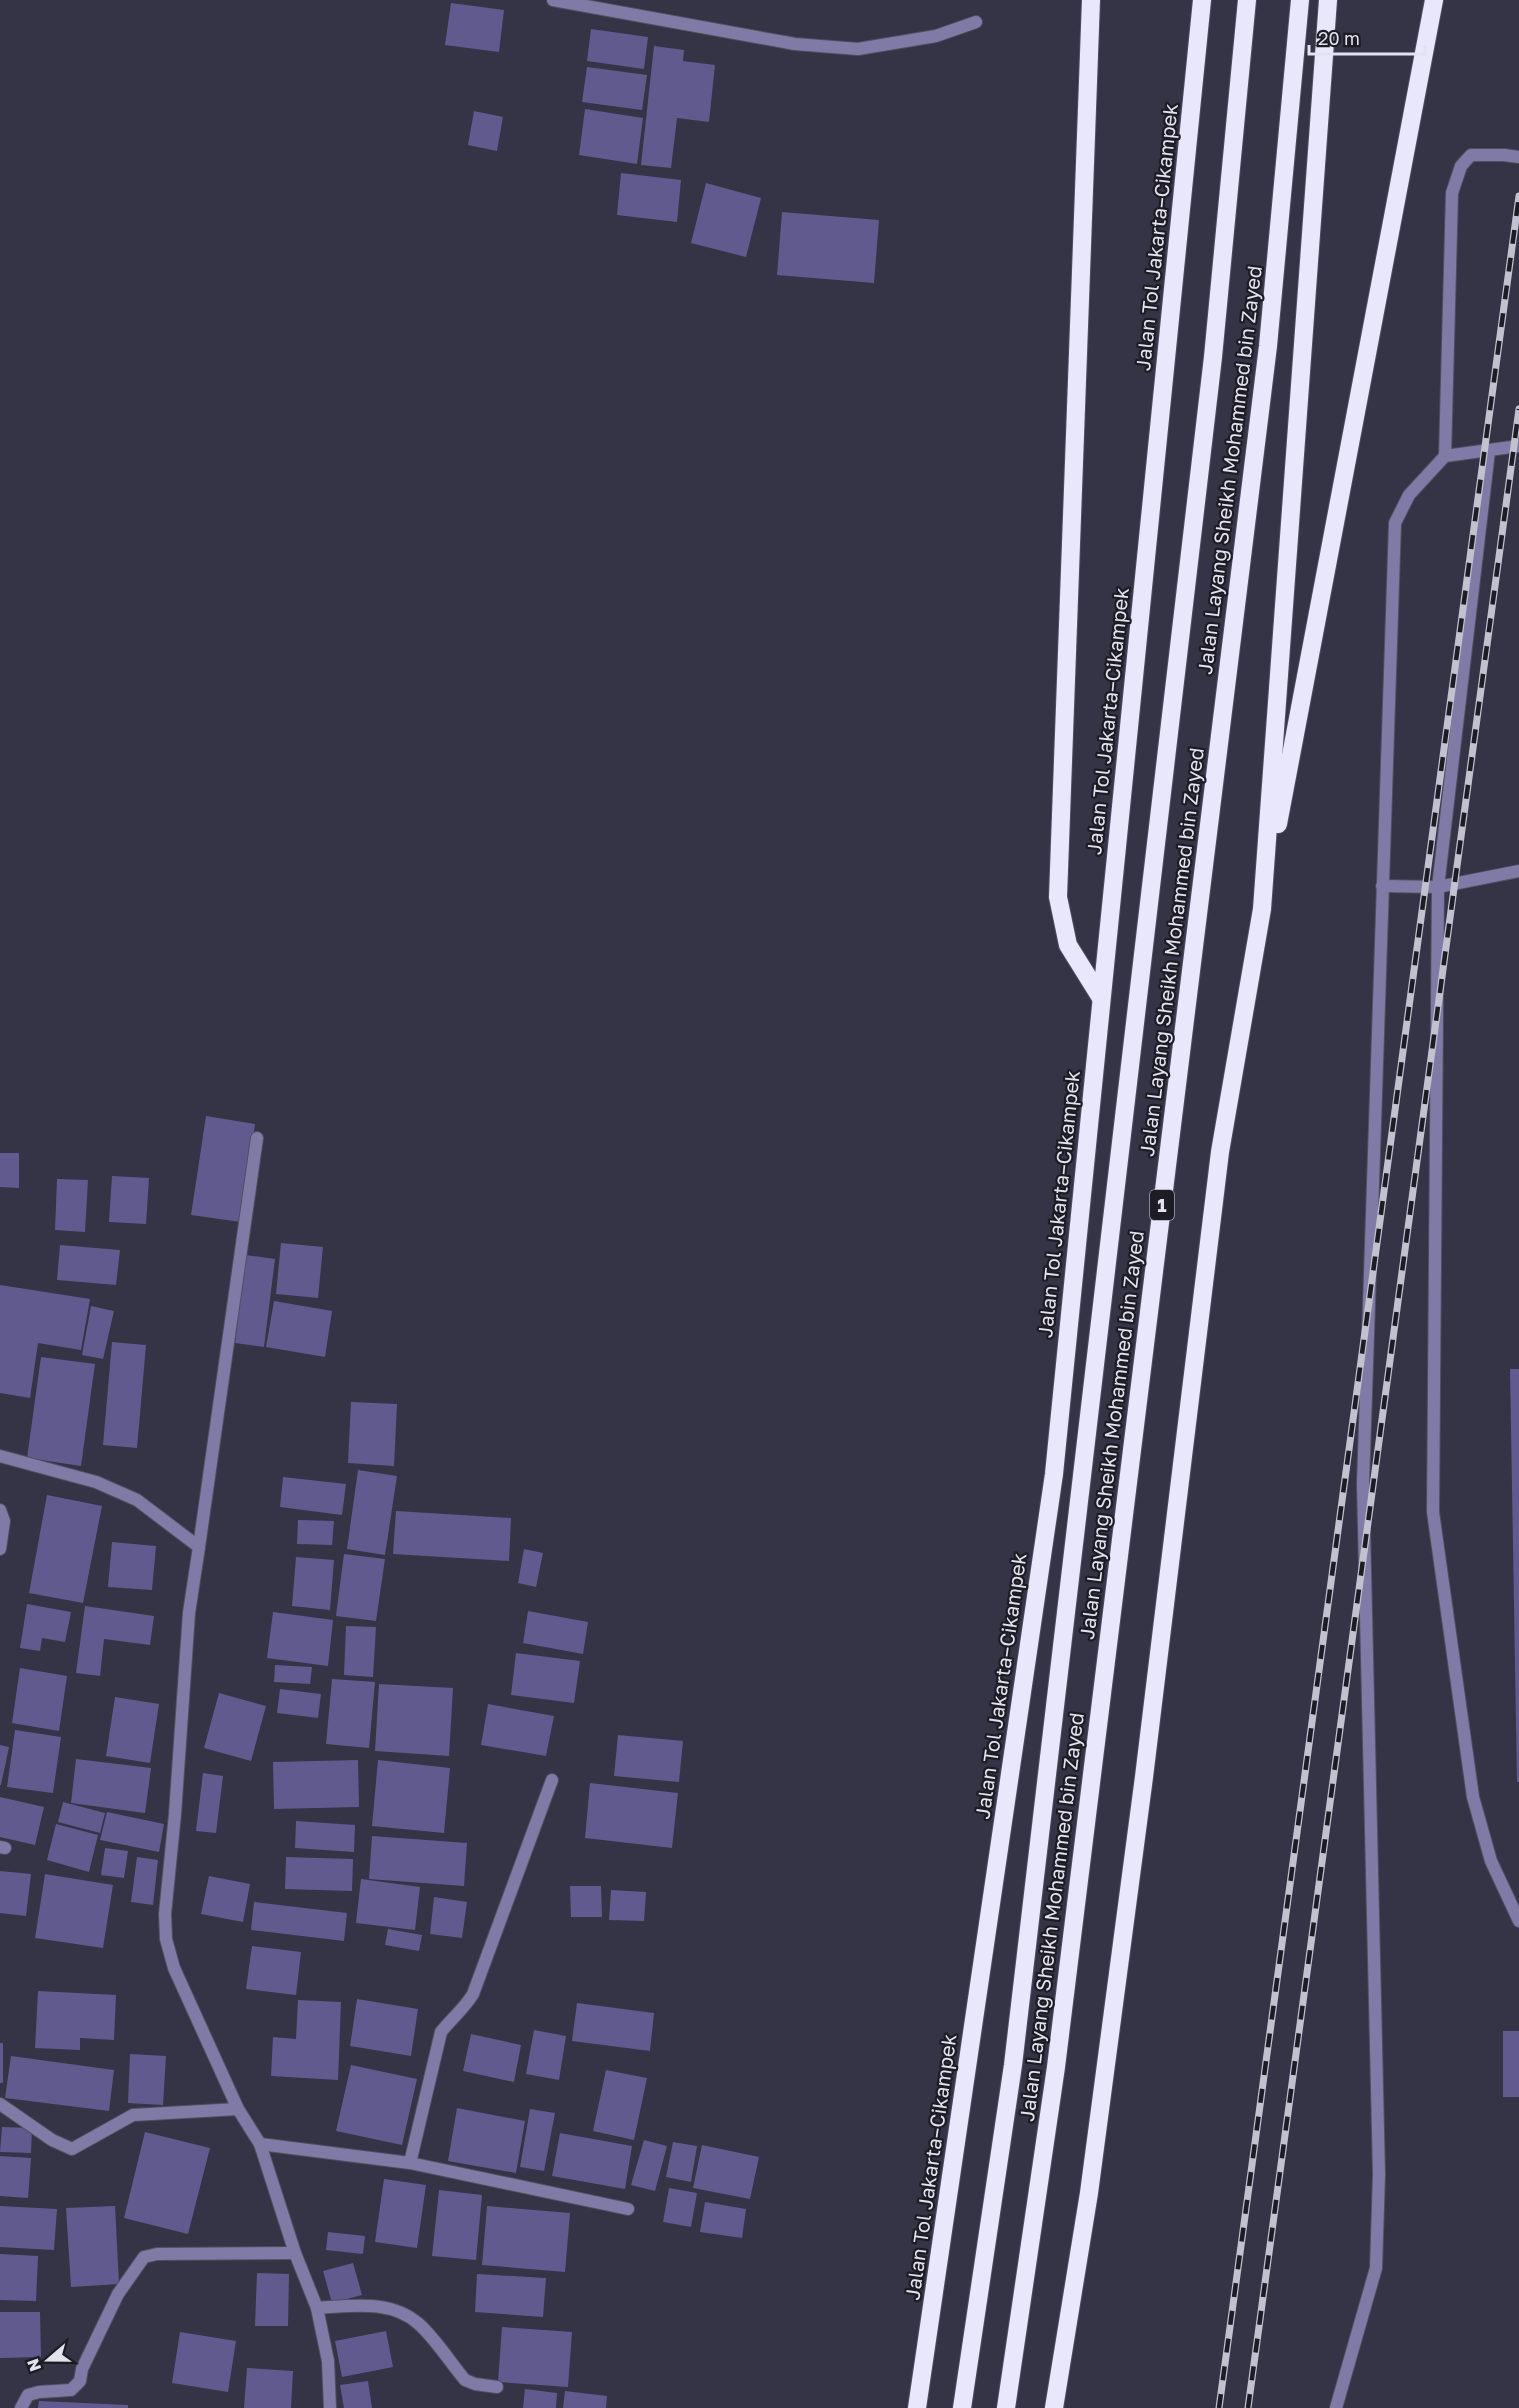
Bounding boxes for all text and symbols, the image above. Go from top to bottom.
scale bar [1309,18,1424,56]
text: 20 m [1318,27,1360,49]
street label: Jalan Tol Jakarta–Cikampek [1130,102,1182,372]
street label: Jalan Layang Sheikh Mohammed bin Zayed [1192,264,1266,676]
street label: Jalan Tol Jakarta–Cikampek [1081,586,1133,856]
street label: Jalan Layang Sheikh Mohammed bin Zayed [1134,746,1208,1158]
street label: Jalan Tol Jakarta–Cikampek [1032,1069,1084,1339]
road number: 1 [1150,1190,1174,1220]
street label: Jalan Layang Sheikh Mohammed bin Zayed [1074,1229,1148,1641]
street label: Jalan Tol Jakarta–Cikampek [969,1551,1031,1821]
street label: Jalan Layang Sheikh Mohammed bin Zayed [1014,1711,1088,2123]
street label: Jalan Tol Jakarta–Cikampek [899,2032,961,2302]
north arrow [18,2330,78,2390]
text: N [22,2356,45,2374]

